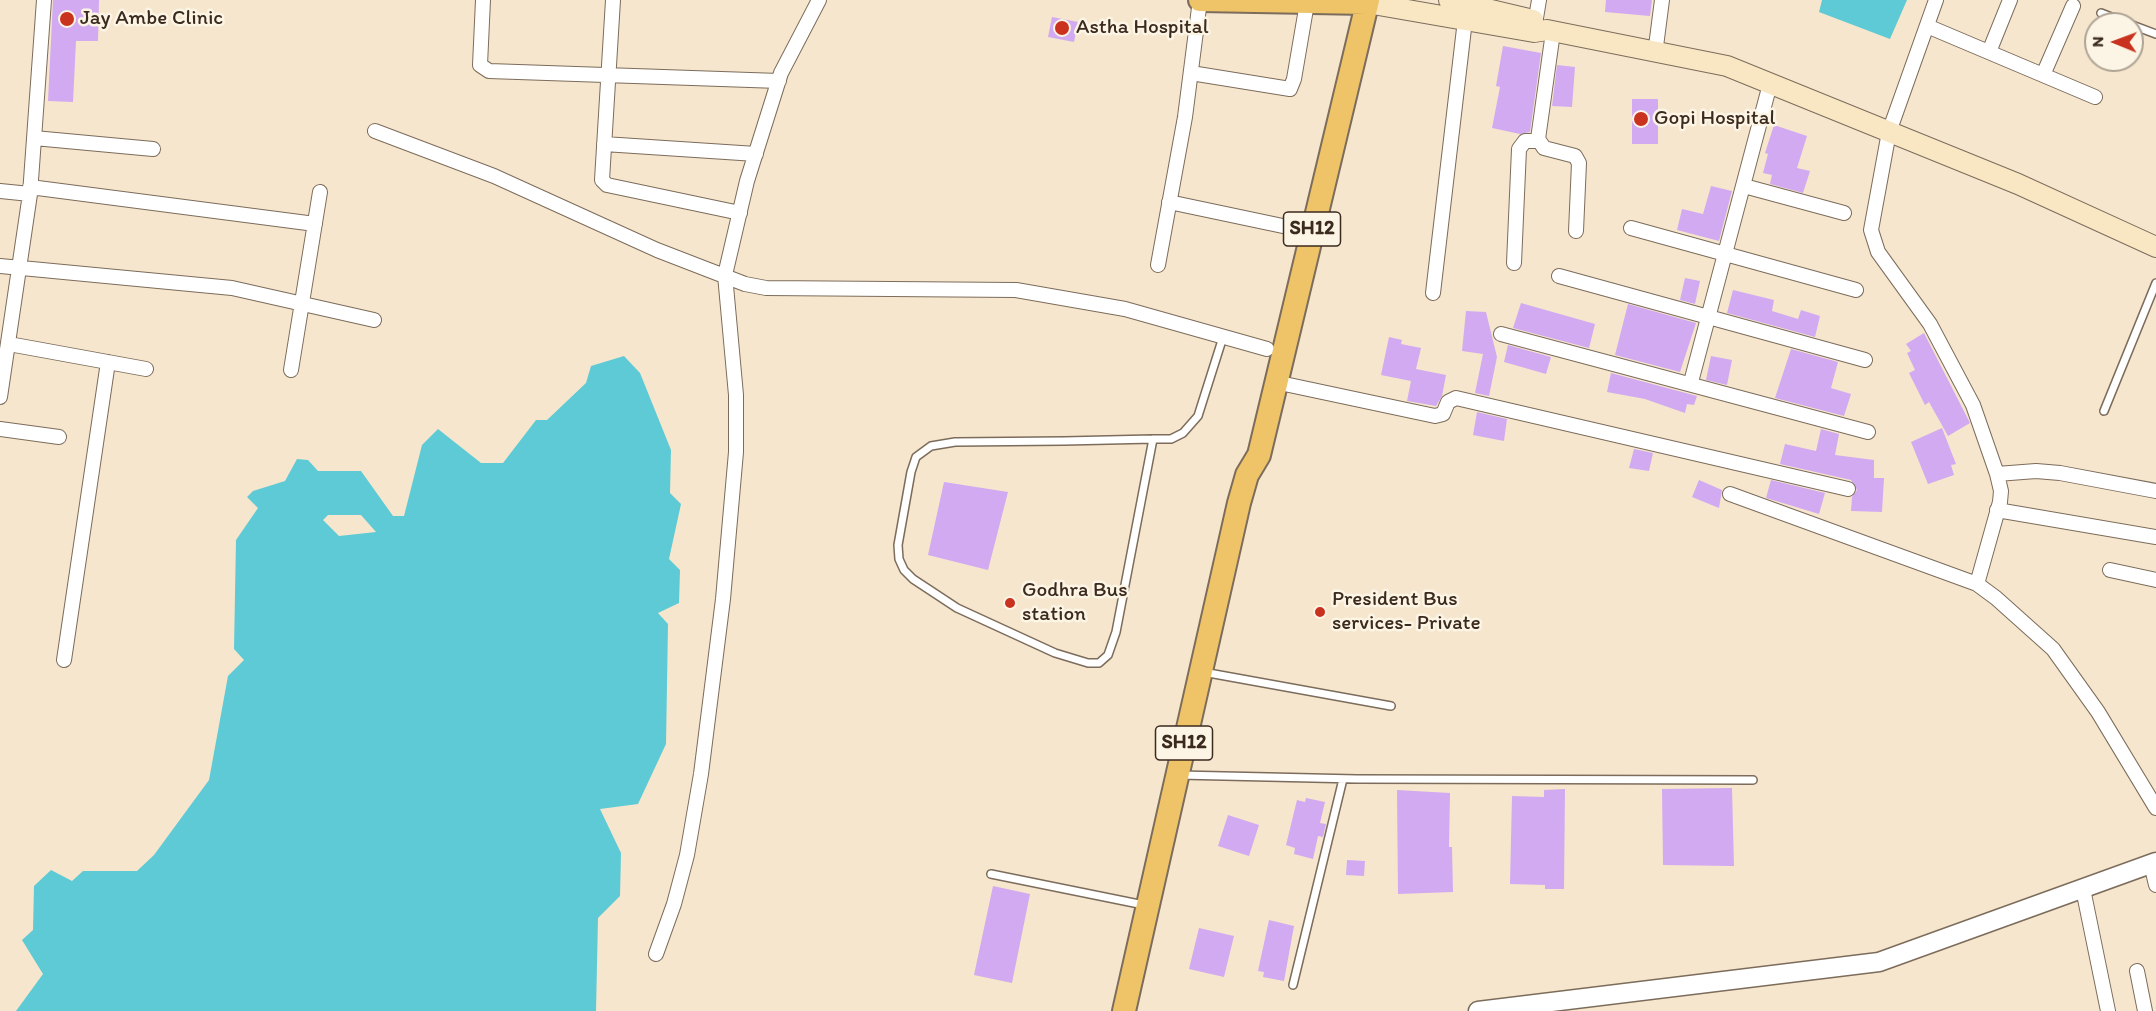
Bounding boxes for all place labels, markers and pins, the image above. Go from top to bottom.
place label: Jay Ambe Clinic [80,6,223,32]
marker: Jay Ambe Clinic [58,10,76,28]
place label: Astha Hospital [1076,15,1209,41]
marker: Astha Hospital [1053,19,1071,37]
place label: Gopi Hospital [1654,106,1776,132]
marker: Gopi Hospital [1632,110,1650,128]
place label: Godhra Bus station [1022,578,1127,628]
place label: President Bus services- Private [1332,587,1481,637]
marker: Godhra Bus station [1003,596,1017,610]
marker: President Bus services- Private [1313,605,1327,619]

